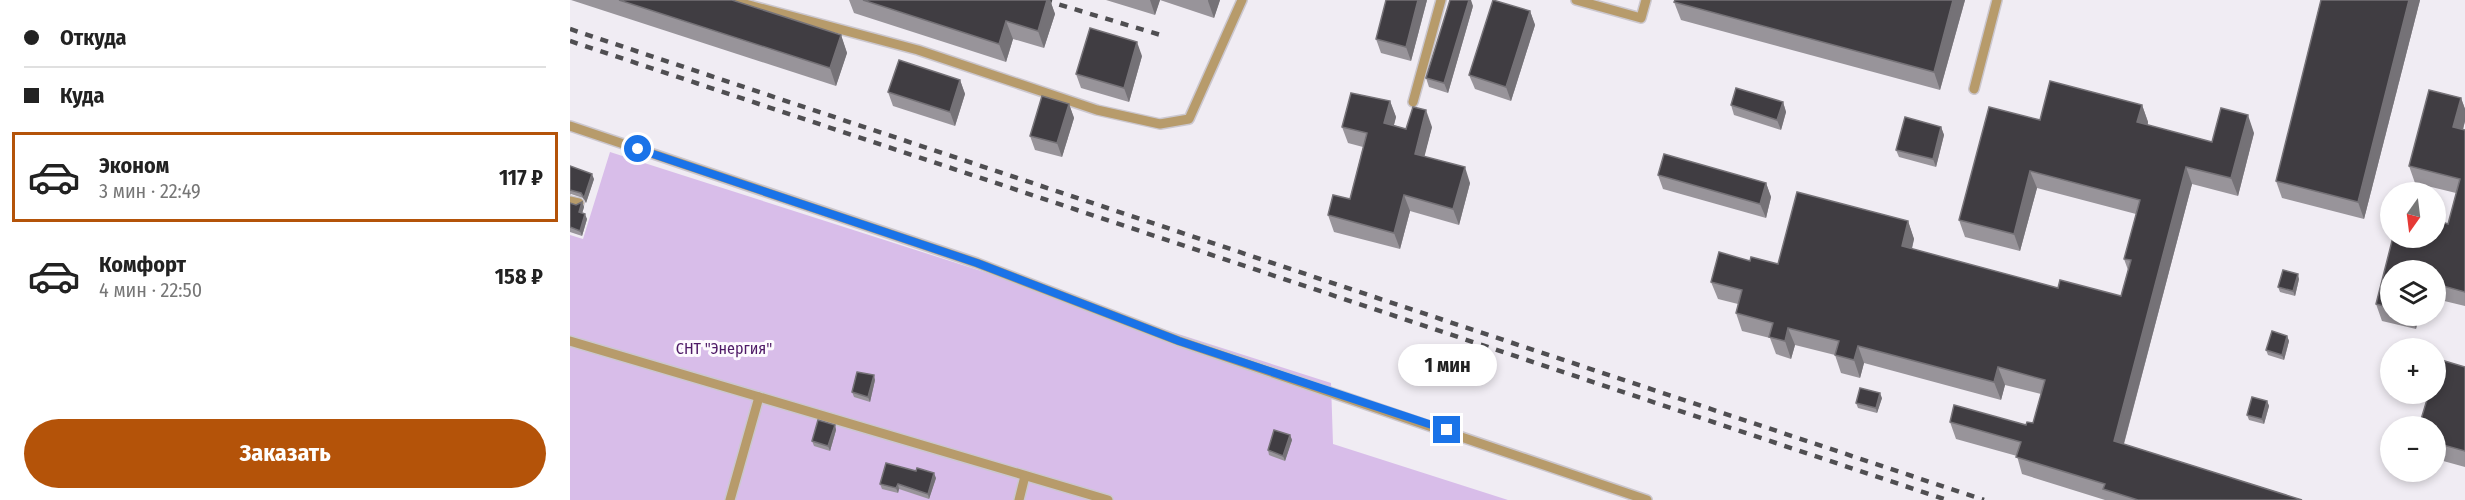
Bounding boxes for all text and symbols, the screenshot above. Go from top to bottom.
text: Откуда [60,24,127,51]
text: Куда [60,82,104,109]
route start [624,135,651,162]
icon: car [27,150,81,204]
text: Эконом [99,152,169,179]
text: 117 ₽ [499,164,543,191]
text: 3 мин · 22:49 [99,179,201,203]
north arrow [2380,182,2446,248]
map controls [2380,182,2446,482]
icon: car [27,249,81,303]
text: Комфорт [99,251,186,278]
button: layers [2380,260,2446,326]
text: 158 ₽ [495,263,543,290]
text: 4 мин · 22:50 [99,278,202,302]
button: + [2380,338,2446,404]
park label: СНТ "Энергия" [676,339,772,358]
callout: 1 мин [1398,343,1496,385]
text: 1 мин [1424,353,1471,377]
route end [1433,416,1460,443]
button: − [2380,416,2446,482]
button: Заказать [24,419,546,488]

